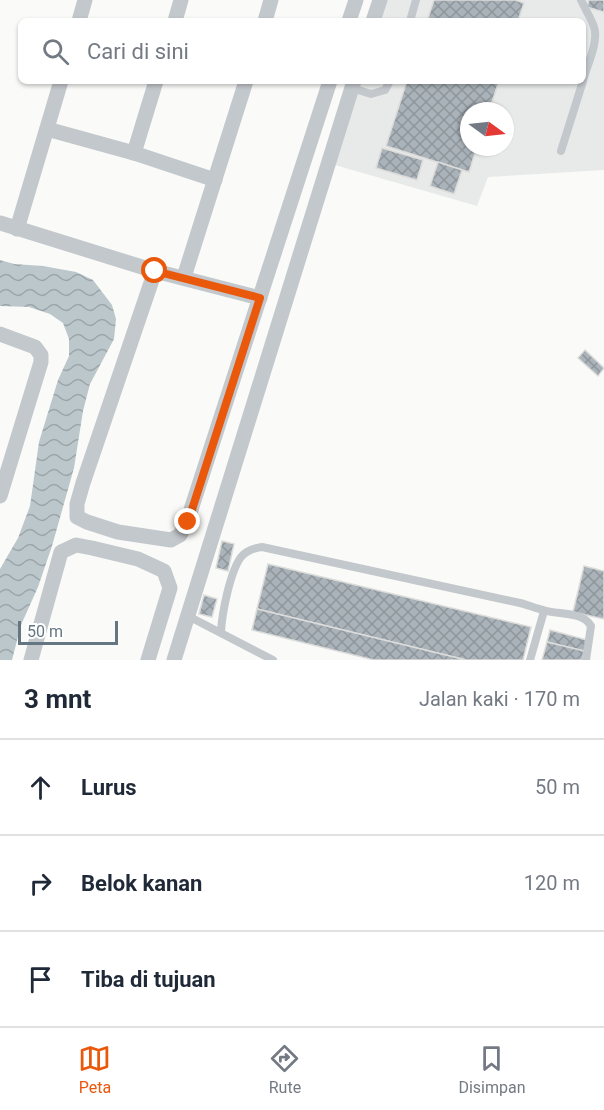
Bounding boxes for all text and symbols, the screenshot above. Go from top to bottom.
search box [18,18,586,84]
icon: search [39,35,72,68]
text: Cari di sini [87,39,189,64]
north arrow [460,102,514,156]
route start [141,257,167,283]
route end [174,508,200,534]
scale bar [18,618,118,646]
text: 50 m [27,622,63,641]
text: 3 mnt [24,684,91,714]
text: Jalan kaki · 170 m [419,687,580,711]
icon: ahead [24,771,57,804]
text: Lurus [81,775,137,800]
text: 50 m [535,775,580,799]
icon: right [24,867,57,900]
text: Belok kanan [81,871,202,896]
text: 120 m [524,871,580,895]
icon: arrive [24,963,57,996]
text: Tiba di tujuan [81,967,216,992]
tab: Peta [78,1042,111,1097]
tab: Rute [268,1042,301,1097]
tab: Disimpan [458,1042,526,1097]

